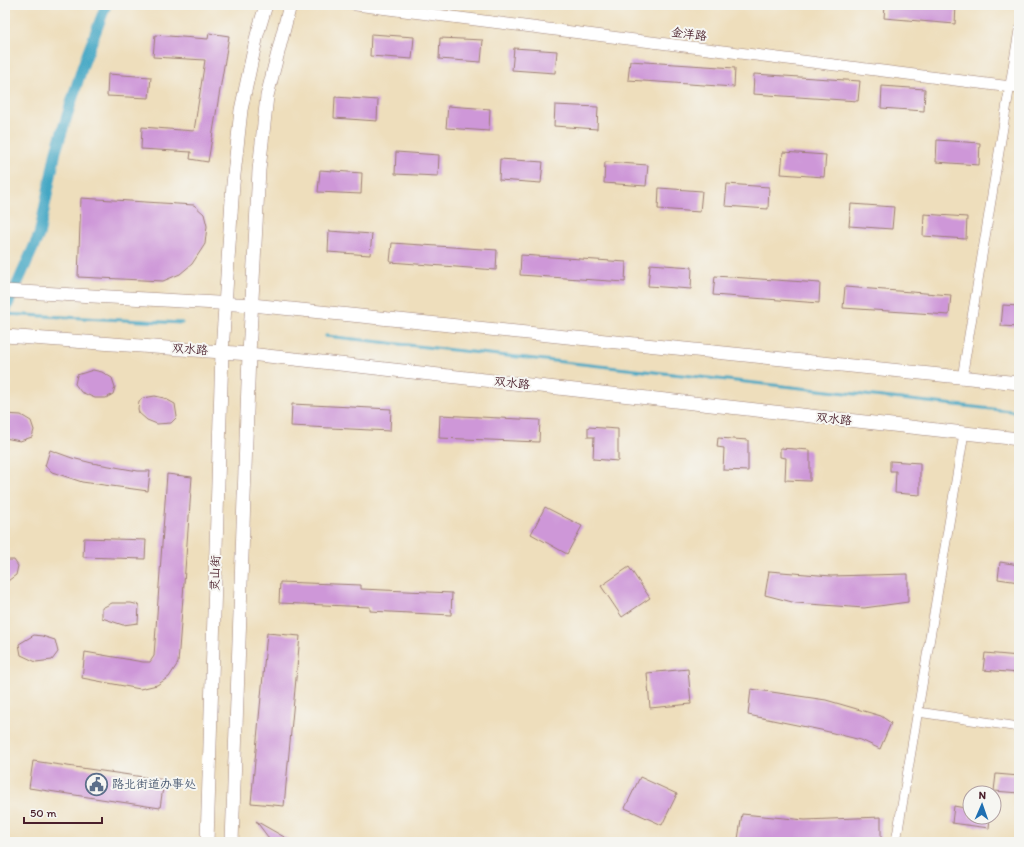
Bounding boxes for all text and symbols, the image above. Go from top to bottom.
street label: 金洋路 [670,25,708,43]
street label: 双水路 [172,341,208,357]
street label: 双水路 [493,374,531,392]
street label: 双水路 [815,410,853,428]
street label: 灵山街 [207,555,223,591]
public building icon: 路北街道办事处 [84,771,110,797]
place label: 路北街道办事处 [112,777,196,791]
north arrow [962,785,1002,825]
text: N [978,789,986,802]
scale bar [24,799,102,825]
text: 50 m [30,806,56,820]

